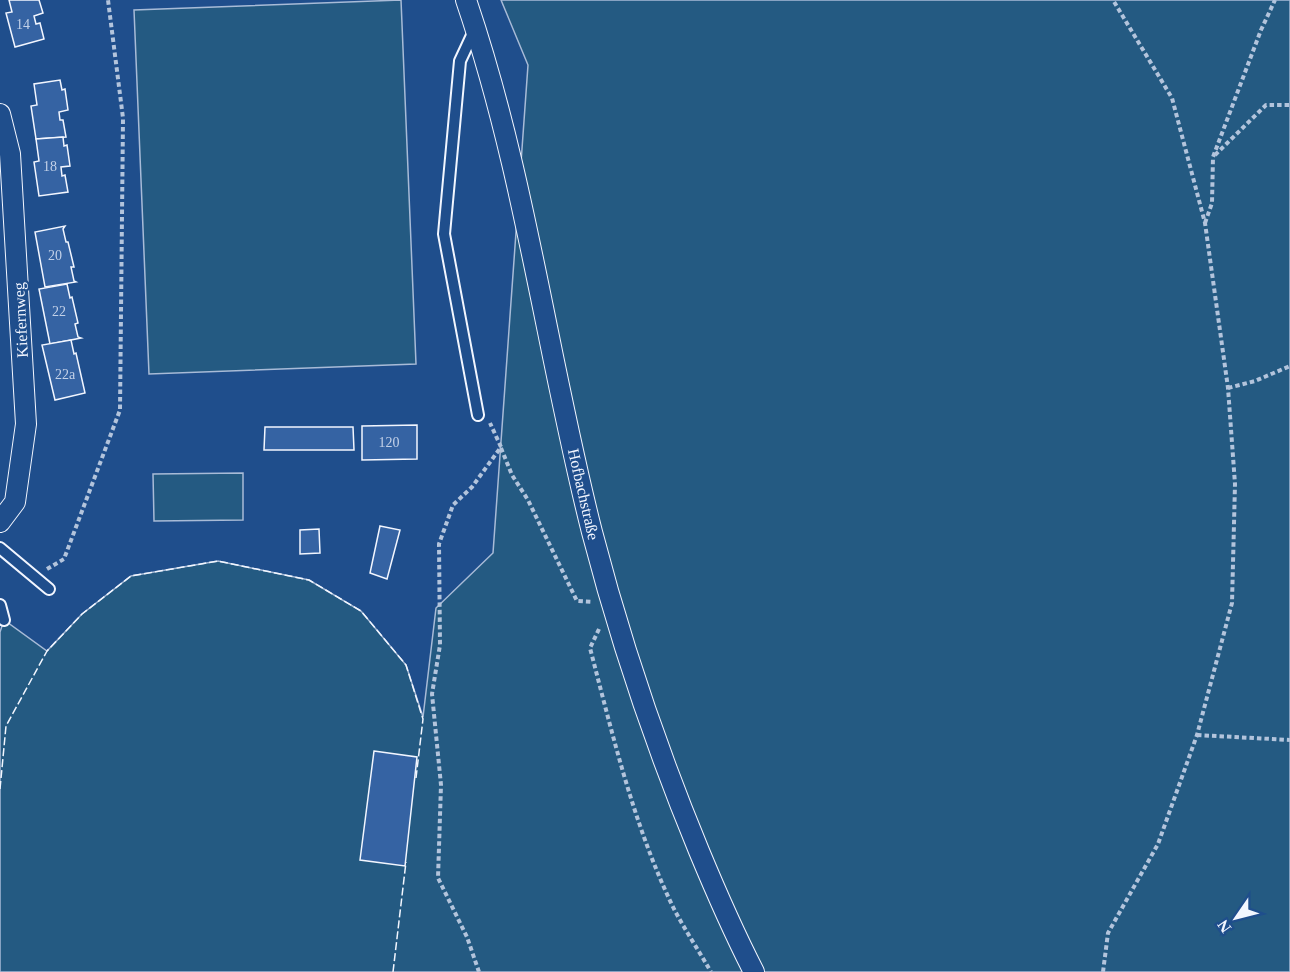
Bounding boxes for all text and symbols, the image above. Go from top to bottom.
house number: 14 [16,17,30,32]
house number: 18 [43,159,57,174]
house number: 20 [48,248,62,263]
street label: Kiefernweg [10,282,32,358]
house number: 22 [52,304,66,319]
house number: 22a [55,367,76,382]
house number: 120 [379,435,400,450]
street label: Hofbachstraße [565,447,602,541]
north arrow [1206,888,1266,948]
text: N [1214,916,1234,936]

